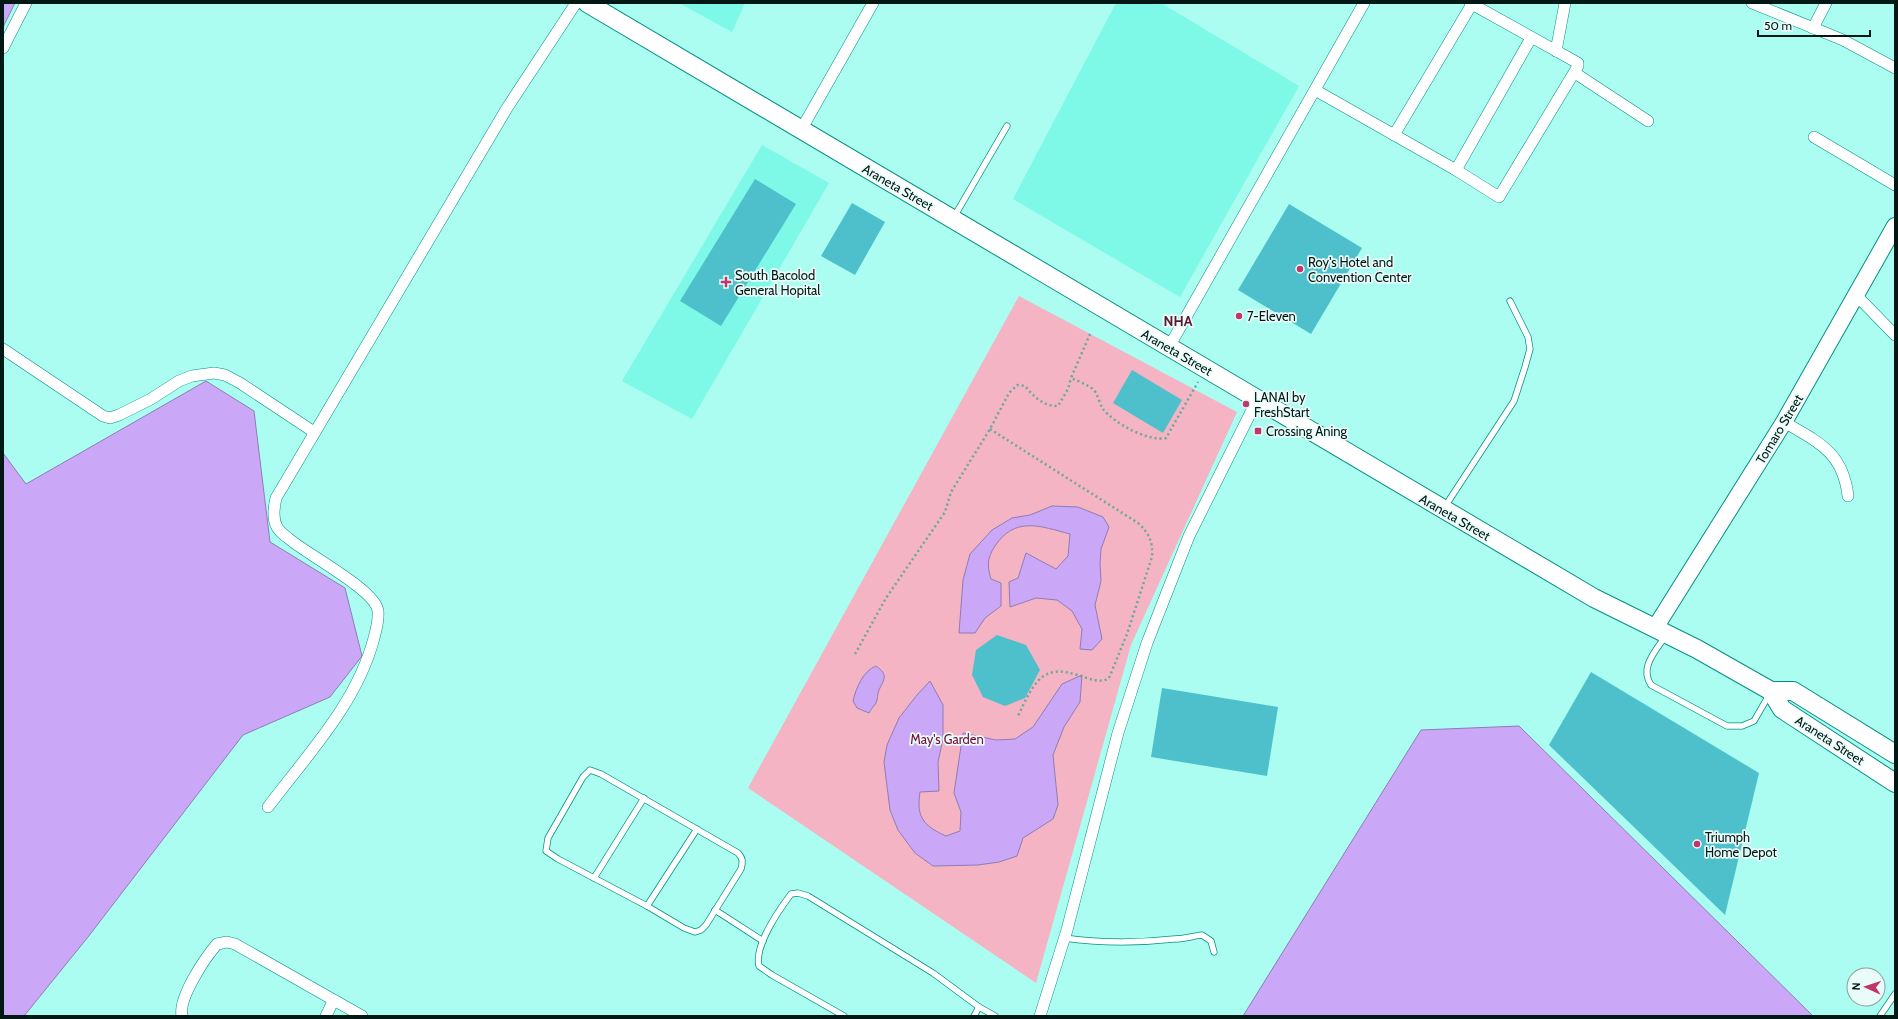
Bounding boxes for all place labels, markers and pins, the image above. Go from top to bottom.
place label: Roy's Hotel and Convention Center [1308,254,1412,285]
marker: Roy's Hotel and Convention Center [1295,264,1305,274]
place label: South Bacolod General Hopital [735,267,820,298]
marker: South Bacolod General Hopital [720,276,732,288]
place label: 7-Eleven [1247,308,1296,324]
marker: 7-Eleven [1234,311,1244,321]
place label: LANAI by FreshStart [1254,389,1310,420]
marker: LANAI by FreshStart [1241,399,1251,409]
place label: Crossing Aning [1266,423,1347,439]
marker: Crossing Aning [1253,426,1263,436]
place label: Triumph Home Depot [1705,829,1777,860]
marker: Triumph Home Depot [1692,839,1702,849]

